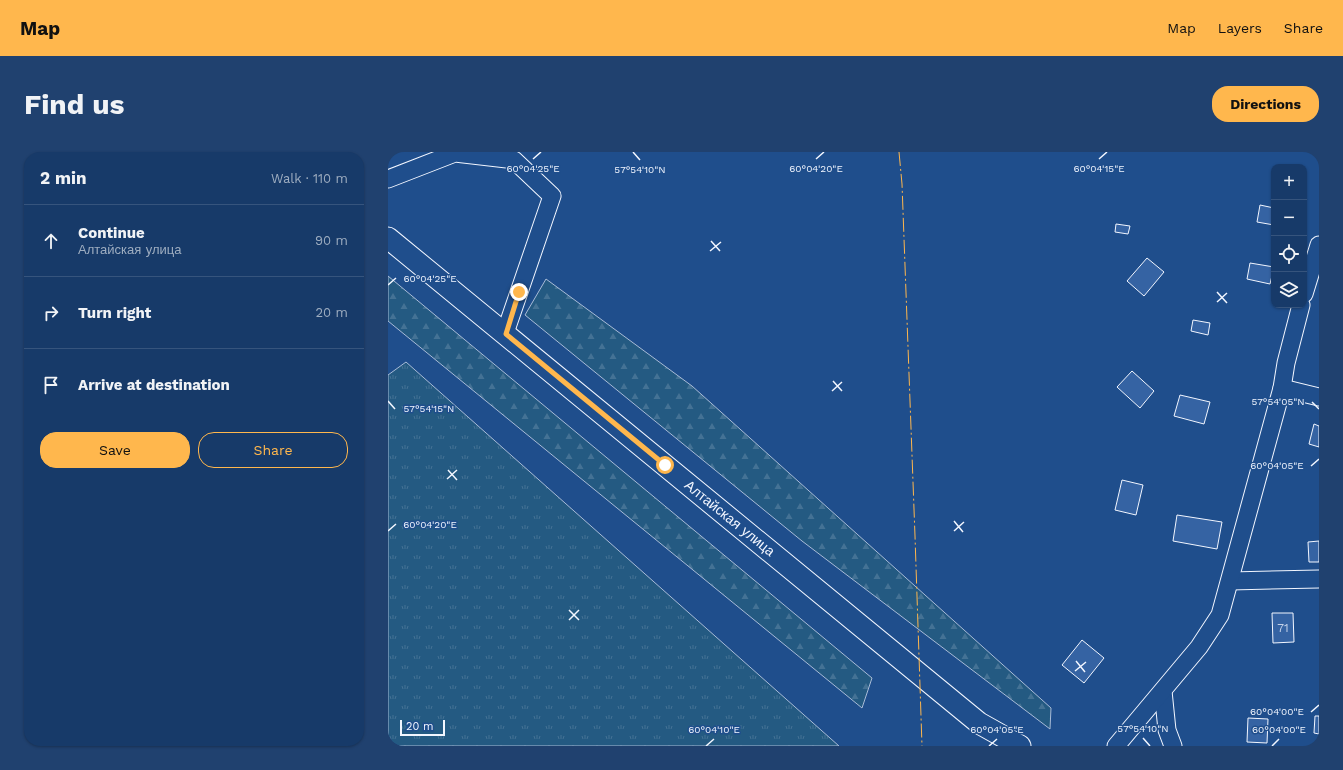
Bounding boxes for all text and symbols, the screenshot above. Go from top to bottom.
text: Map [20,17,60,40]
text: Map [1167,20,1196,36]
text: Layers [1218,20,1262,36]
text: Share [1284,20,1323,36]
button: Directions [1212,86,1319,122]
text: Find us [24,88,124,121]
text: 60°04'25"E [506,163,560,174]
text: 60°04'20"E [789,163,843,174]
text: 60°04'15"E [1073,163,1125,174]
text: 57°54'10"N [614,164,666,175]
map controls [1271,164,1307,308]
button: + [1271,164,1307,200]
text: 2 min [40,168,86,188]
text: Walk · 110 m [271,171,348,186]
button: − [1271,200,1307,236]
text: Continue [78,224,145,242]
icon: ahead [40,230,62,252]
text: 90 m [315,233,348,248]
button: locate [1271,236,1307,272]
text: Алтайская улица [78,242,181,257]
button: layers [1271,272,1307,308]
text: 60°04'25"E [403,273,457,284]
route end [510,283,528,301]
icon: right [40,302,62,324]
text: Turn right [78,304,151,322]
text: 20 m [316,305,348,320]
icon: arrive [40,374,62,396]
text: Arrive at destination [78,376,230,394]
text: 57°54'05"N [1251,396,1305,407]
text: 57°54'15"N [404,403,454,414]
button: Save [40,432,190,468]
button: Share [198,432,348,468]
route start [656,456,674,474]
text: 60°04'05"E [1250,460,1304,471]
street label: Алтайская улица [682,477,778,559]
text: 60°04'20"E [403,519,457,530]
house number: 71 [1277,621,1289,635]
text: 60°04'00"E [1250,706,1304,717]
scale bar [400,718,445,737]
text: 20 m [406,720,434,733]
text: 57°54'10"N [1117,723,1169,734]
text: 60°04'10"E [688,724,740,735]
text: 60°04'05"E [970,724,1024,735]
text: 60°04'00"E [1252,724,1306,735]

